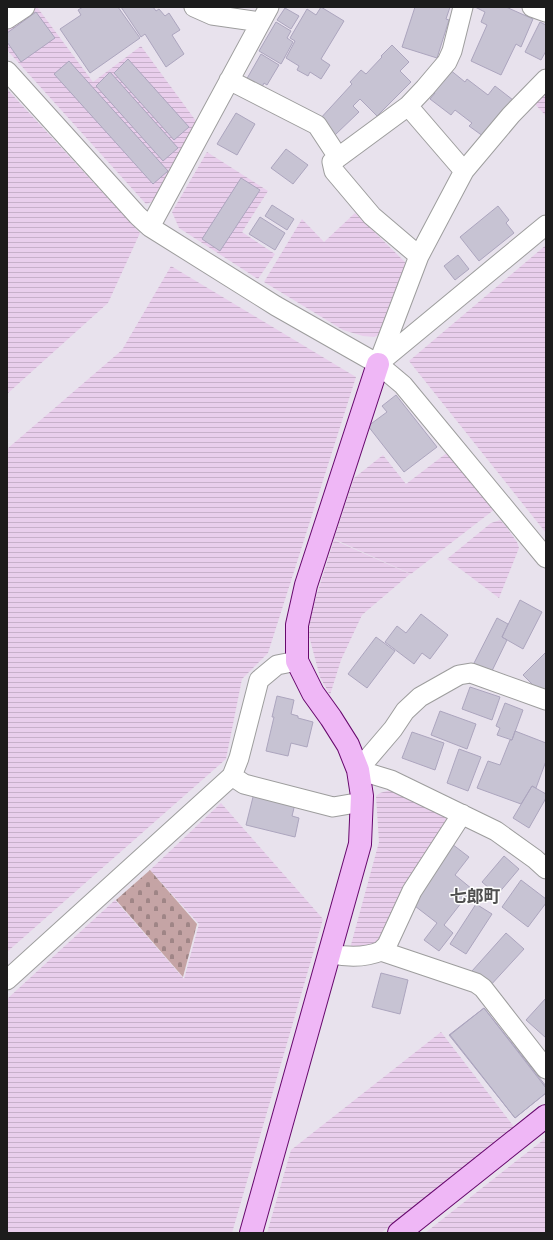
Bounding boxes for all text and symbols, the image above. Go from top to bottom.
district label: 七郎町 [450,883,501,909]

